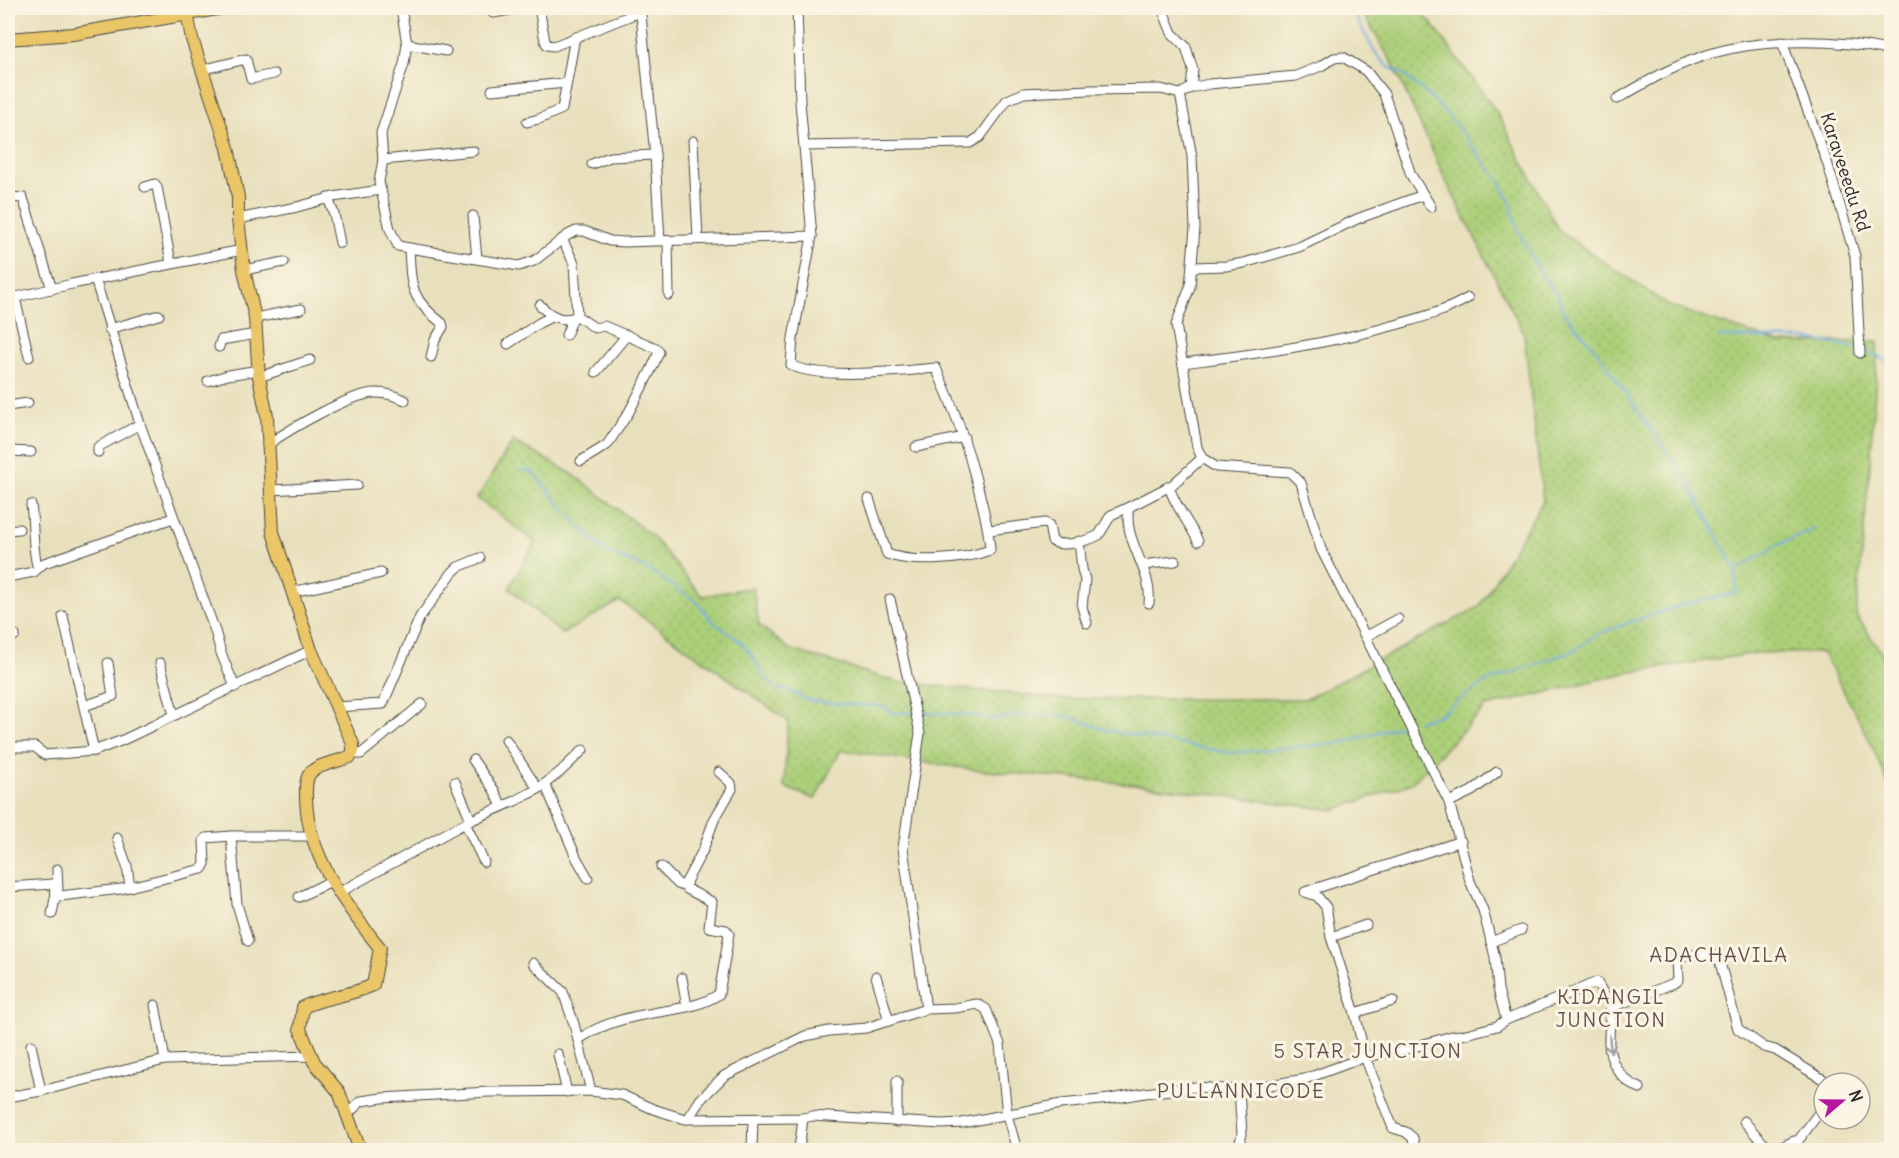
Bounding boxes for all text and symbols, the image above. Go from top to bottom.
street label: Karaveeedu Rd [1815,109,1876,235]
district label: ADACHAVILA [1649,942,1789,967]
district label: KIDANGIL JUNCTION [1555,984,1667,1032]
one-way arrow [1605,1034,1616,1053]
district label: 5 STAR JUNCTION [1273,1038,1463,1063]
north arrow [1812,1071,1872,1131]
district label: PULLANNICODE [1157,1078,1325,1103]
text: N [1845,1087,1867,1104]

